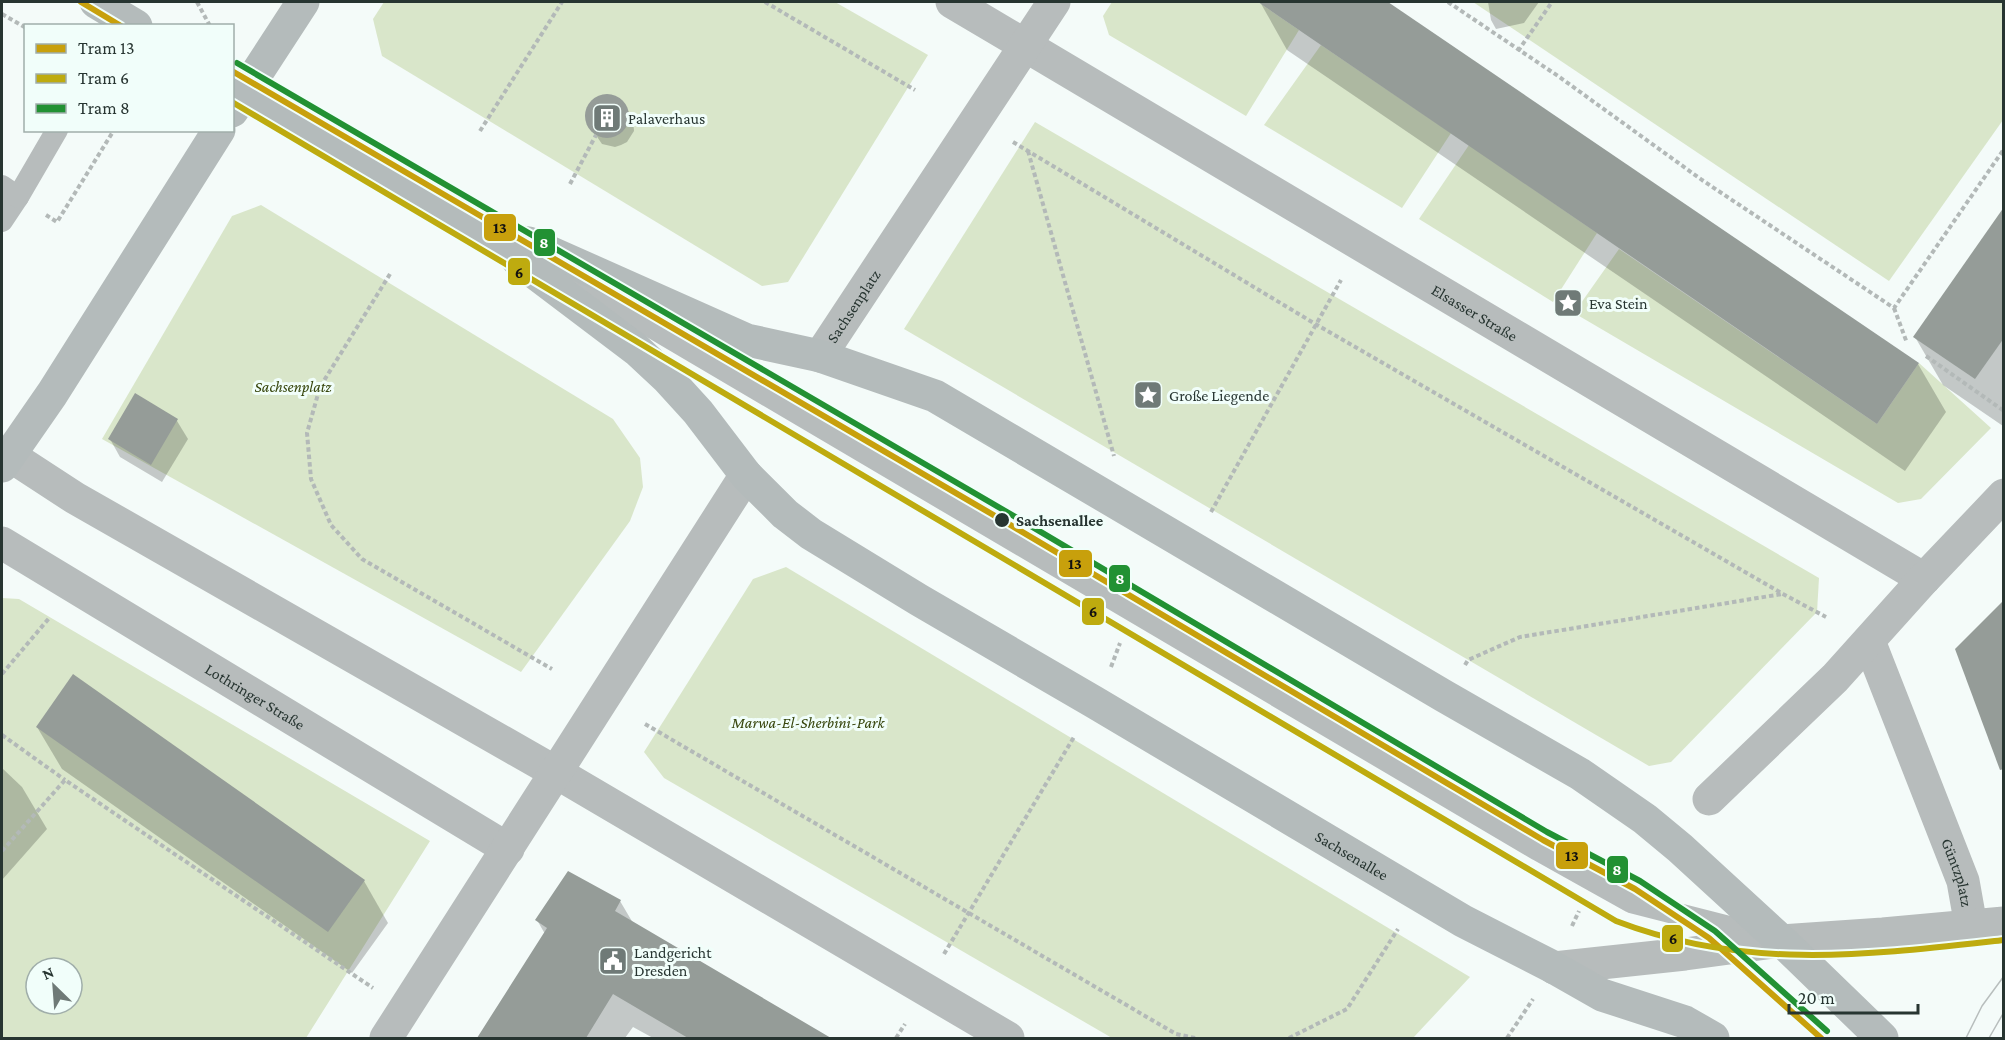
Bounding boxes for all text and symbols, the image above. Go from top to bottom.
legend [24,24,234,132]
text: Tram 13 [78,38,135,58]
text: Tram 6 [78,68,129,88]
text: Tram 8 [78,98,130,118]
building icon: Palaverhaus [591,102,623,134]
place label: Palaverhaus [628,110,705,127]
line badge: 13 [483,213,517,242]
text: 13 [493,219,507,236]
line badge: 8 [533,228,556,257]
text: 8 [539,234,549,251]
line badge: 6 [507,257,531,286]
text: 6 [515,264,523,281]
street label: Sachsenplatz [823,266,884,346]
street label: Elsasser Straße [1429,281,1520,345]
place icon: Eva Stein [1552,287,1584,319]
place label: Eva Stein [1589,295,1648,312]
park label: Sachsenplatz [254,378,333,396]
place icon: Große Liegende [1132,379,1164,411]
place label: Große Liegende [1169,387,1269,405]
marker: Sachsenallee [993,511,1011,529]
place label: Sachsenallee [1016,512,1104,529]
line badge: 13 [1058,549,1093,578]
text: 13 [1068,555,1082,572]
line badge: 8 [1108,564,1131,593]
text: 8 [1115,570,1125,587]
line badge: 6 [1081,597,1105,626]
text: 6 [1089,603,1097,620]
street label: Lothringer Straße [202,660,308,733]
park label: Marwa-El-Sherbini-Park [731,714,885,731]
street label: Sachsenallee [1312,827,1391,884]
street label: Güntzplatz [1938,836,1975,908]
line badge: 13 [1555,841,1589,870]
text: 13 [1565,847,1579,864]
line badge: 8 [1606,855,1629,884]
text: 8 [1612,861,1622,878]
line badge: 6 [1661,924,1684,953]
text: 6 [1669,930,1677,947]
place label: Landgericht Dresden [634,944,712,979]
public building icon: Landgericht Dresden [597,945,629,977]
north arrow [24,956,84,1016]
text: N [39,963,56,983]
scale bar [1789,977,1918,1015]
text: 20 m [1798,988,1835,1008]

